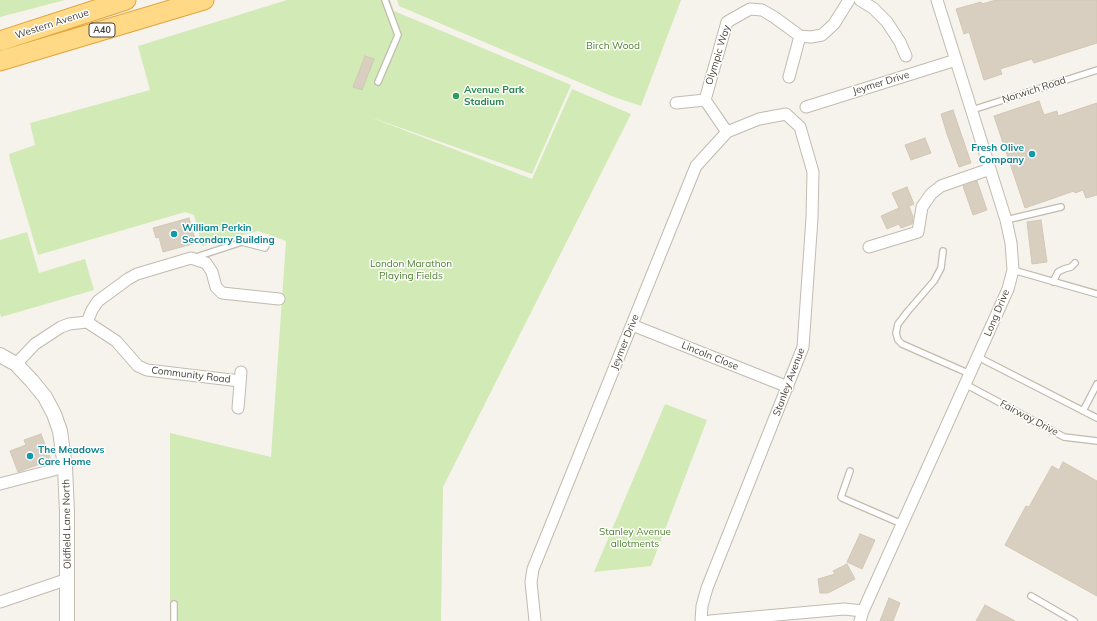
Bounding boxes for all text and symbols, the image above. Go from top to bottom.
street label: Western Avenue [14,6,90,42]
road number: A40 [89,23,115,37]
street label: Olympic Way [703,24,733,86]
park label: Birch Wood [586,40,640,52]
street label: Jeymer Drive [851,69,911,97]
street label: Norwich Road [1001,74,1067,106]
place label: Avenue Park Stadium [464,84,524,108]
marker: Avenue Park Stadium [451,91,461,101]
place label: Fresh Olive Company [971,142,1024,166]
marker: Fresh Olive Company [1027,149,1037,159]
place label: William Perkin Secondary Building [182,222,275,246]
marker: William Perkin Secondary Building [169,229,179,239]
park label: London Marathon Playing Fields [370,258,452,282]
street label: Long Drive [982,288,1012,338]
street label: Jeymer Drive [608,313,642,371]
street label: Lincoln Close [680,339,740,373]
street label: Stanley Avenue [770,346,808,418]
street label: Community Road [151,364,231,386]
street label: Fairway Drive [998,398,1060,438]
place label: The Meadows Care Home [38,444,105,468]
marker: The Meadows Care Home [25,451,35,461]
street label: Oldfield Lane North [60,479,74,569]
park label: Stanley Avenue allotments [599,526,671,550]

